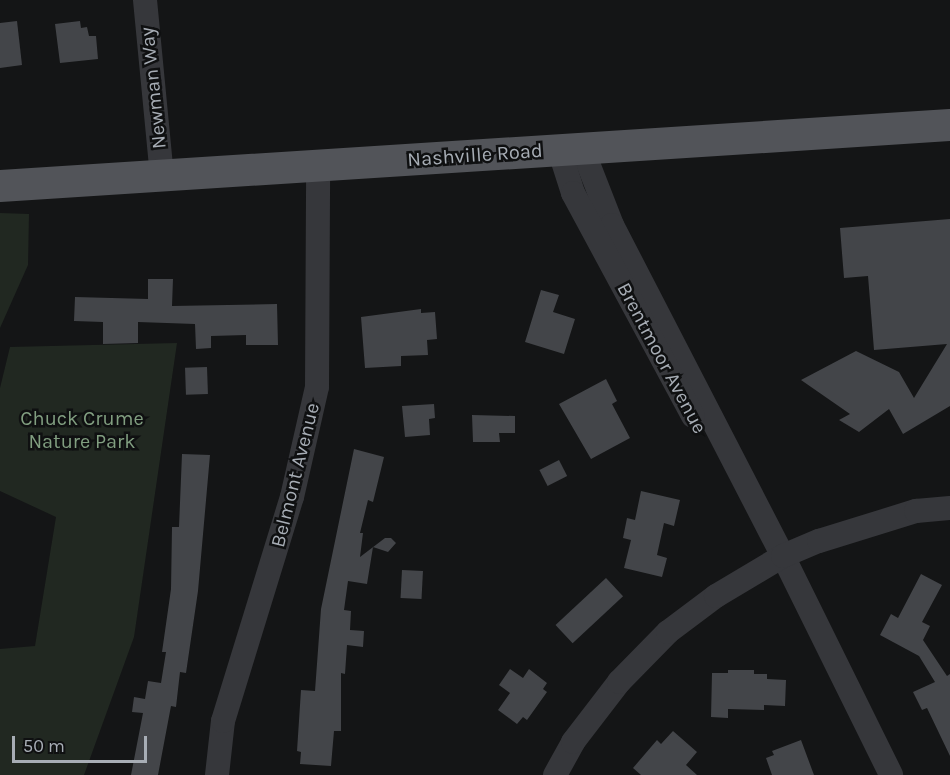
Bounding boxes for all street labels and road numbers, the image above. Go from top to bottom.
street label: Newman Way [135,26,171,150]
street label: Nashville Road [407,138,543,172]
street label: Brentmoor Avenue [612,278,712,438]
street label: Belmont Avenue [265,400,325,550]

